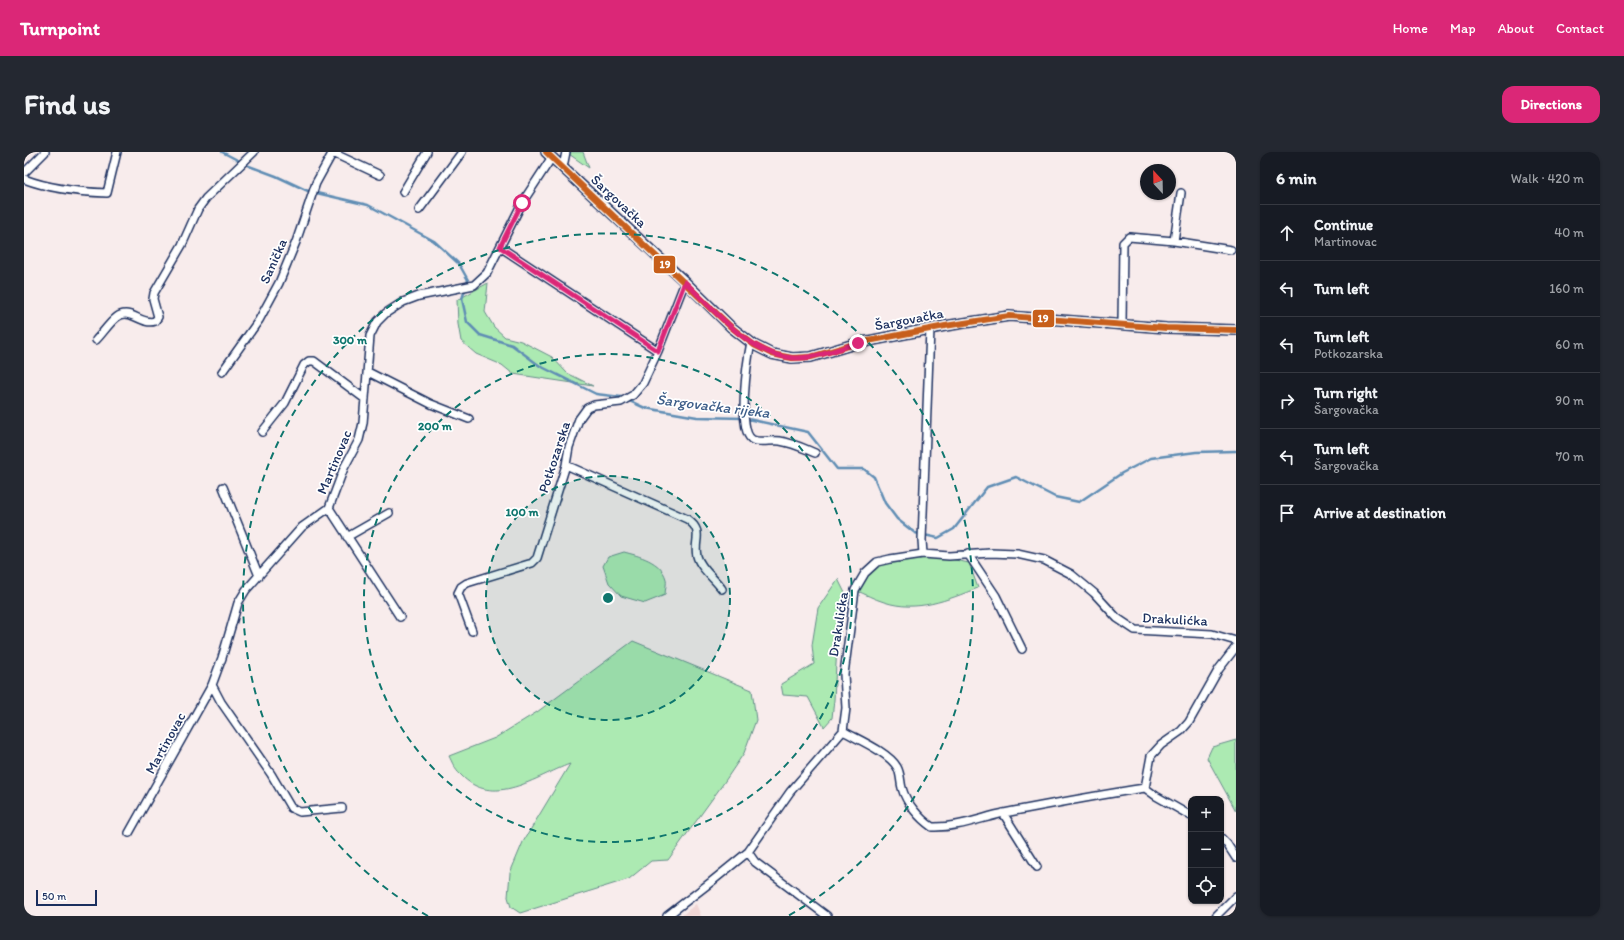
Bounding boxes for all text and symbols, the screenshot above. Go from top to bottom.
text: Turnpoint [20,17,100,40]
text: Home [1393,20,1428,37]
text: Map [1450,20,1476,37]
text: About [1498,20,1534,37]
text: Contact [1556,20,1604,37]
button: Directions [1502,86,1600,123]
text: Find us [24,87,111,121]
north arrow [1140,164,1176,200]
text: 6 min [1276,168,1317,188]
street label: Šargovačka [587,171,650,232]
text: Walk · 420 m [1511,171,1584,186]
route start [513,194,531,212]
text: Continue [1314,216,1373,234]
icon: ahead [1276,222,1298,244]
text: 40 m [1554,225,1584,240]
text: Martinovac [1314,234,1377,249]
street label: Sanička [256,235,291,286]
line badge: 19 [653,255,676,274]
text: 19 [660,258,671,271]
icon: left [1276,278,1298,300]
text: Turn left [1314,280,1369,298]
text: 160 m [1549,281,1584,296]
street label: Šargovačka [873,304,946,334]
line badge: 19 [1032,309,1055,328]
text: 19 [1038,312,1049,325]
text: Turn left [1314,328,1369,346]
text: 300 m [333,333,368,347]
route end [849,334,867,352]
icon: left [1276,334,1298,356]
text: 60 m [1555,337,1584,352]
text: Potkozarska [1314,346,1383,361]
text: Turn right [1314,384,1378,402]
water label: Šargovačka rijeka [655,390,771,422]
icon: right [1276,390,1298,412]
text: 90 m [1555,393,1584,408]
text: Šargovačka [1314,402,1379,417]
text: 200 m [418,419,453,433]
street label: Potkozarska [535,419,574,495]
street label: Martinovac [313,428,356,497]
text: Turn left [1314,440,1369,458]
icon: left [1276,446,1298,468]
text: 70 m [1556,449,1584,464]
text: Šargovačka [1314,458,1379,473]
icon: arrive [1276,502,1298,524]
text: Arrive at destination [1314,504,1446,522]
text: 100 m [505,505,539,519]
street label: Drakulićka [825,590,852,658]
centre of rings [601,591,615,605]
street label: Drakulićka [1142,609,1209,630]
street label: Martinovac [142,709,189,777]
map controls [1188,796,1224,904]
button: + [1188,796,1224,832]
button: − [1188,832,1224,868]
button: locate [1188,868,1224,904]
scale bar [36,888,97,907]
text: 50 m [42,890,66,903]

